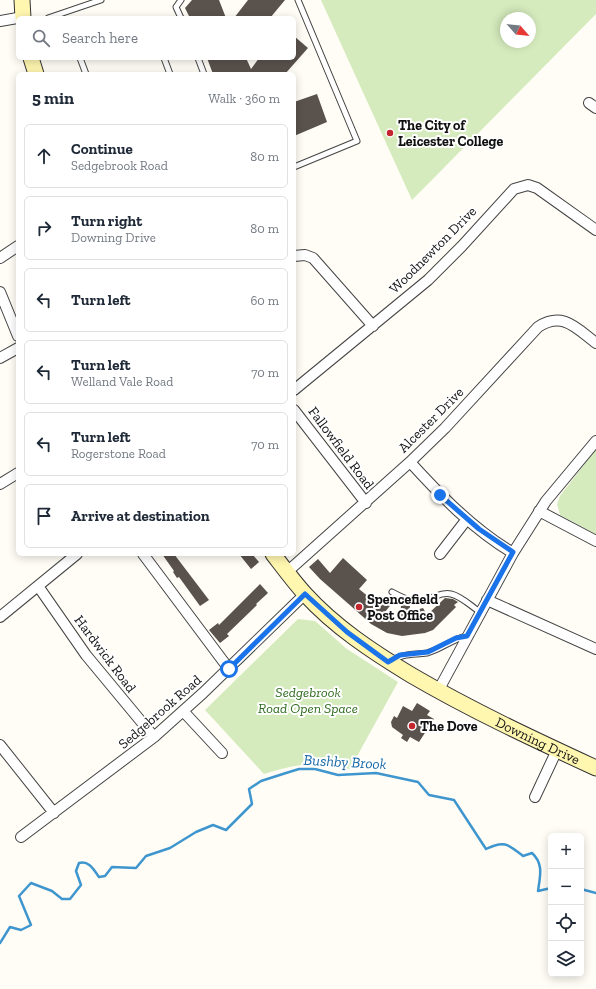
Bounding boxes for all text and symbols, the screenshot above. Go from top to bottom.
north arrow [500,12,536,48]
search box [16,16,296,60]
icon: search [30,27,52,49]
text: Search here [62,29,138,47]
text: 5 min [32,88,74,108]
text: Walk · 360 m [208,91,280,106]
place label: The City of Leicester College [398,117,503,150]
marker: The City of Leicester College [385,128,395,138]
text: Continue [71,140,133,158]
icon: ahead [33,145,55,167]
text: 80 m [250,149,279,164]
text: Sedgebrook Road [71,158,168,173]
street label: Woodnewton Drive [386,203,480,297]
text: Turn right [71,212,142,230]
icon: right [33,217,55,239]
text: 80 m [250,221,279,236]
text: Downing Drive [71,230,156,245]
icon: left [33,289,55,311]
text: Turn left [71,291,131,309]
text: 60 m [250,293,279,308]
text: Turn left [71,356,131,374]
icon: left [33,361,55,383]
text: 70 m [251,365,279,380]
text: Welland Vale Road [71,374,173,389]
street label: Alcester Drive [395,383,468,456]
street label: Fallowfield Road [304,403,378,493]
text: Turn left [71,428,131,446]
icon: left [33,433,55,455]
text: 70 m [251,437,279,452]
text: Rogerstone Road [71,446,166,461]
route end [431,486,449,504]
icon: arrive [33,505,55,527]
text: Arrive at destination [71,507,210,525]
place label: Spencefield Post Office [367,591,438,624]
marker: Spencefield Post Office [354,602,364,612]
street label: Hardwick Road [70,612,140,696]
route start [220,660,238,678]
street label: Sedgebrook Road [115,671,205,753]
park label: Sedgebrook Road Open Space [258,684,358,717]
street label: Downing Drive [493,713,583,768]
place label: The Dove [420,718,478,735]
marker: The Dove [407,721,417,731]
water label: Bushby Brook [303,751,387,773]
map controls [548,833,584,977]
button: + [548,833,584,869]
button: − [548,869,584,905]
button: locate [548,905,584,941]
button: layers [548,941,584,977]

